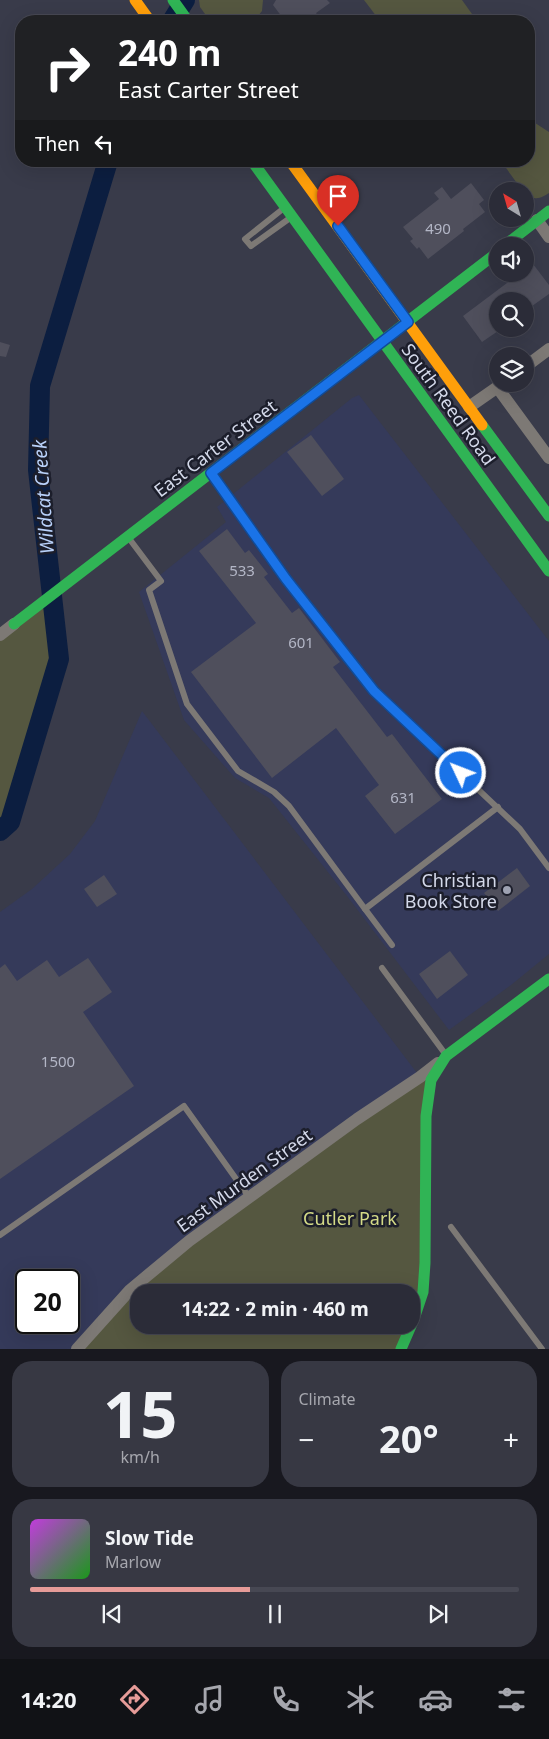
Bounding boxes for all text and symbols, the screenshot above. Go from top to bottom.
text: 240 m [118,29,221,76]
icon: right [35,35,100,100]
text: East Carter Street [118,74,299,104]
icon: left [90,130,118,158]
text: Then [35,131,80,157]
pin [317,175,359,226]
icon: arrive [324,182,352,210]
north arrow [489,182,534,228]
map controls [489,182,534,392]
house number: 490 [425,218,451,238]
button: sound [489,237,534,282]
button: search [489,292,534,337]
street label: South Reed Road [397,338,501,470]
button: layers [489,347,534,392]
street label: East Carter Street [149,394,282,502]
water label: Wildcat Creek [26,438,60,555]
house number: 533 [229,560,255,580]
house number: 601 [288,632,314,652]
position arrow [434,746,486,798]
house number: 631 [390,787,416,807]
place label: Christian Book Store [405,868,497,913]
marker: Christian Book Store [501,884,513,896]
house number: 1500 [41,1051,75,1071]
street label: East Murden Street [172,1122,317,1237]
park label: Cutler Park [303,1206,397,1230]
speed limit sign: 20 [15,1269,80,1334]
text: 14:22 · 2 min · 460 m [181,1296,369,1322]
text: 15 [103,1369,177,1457]
text: Climate [299,1388,356,1410]
text: 20° [379,1412,439,1464]
text: − [299,1420,315,1458]
text: + [503,1420,519,1458]
text: km/h [121,1446,160,1468]
text: Slow Tide [105,1525,194,1551]
text: Marlow [105,1551,161,1573]
icon: previous [98,1600,126,1628]
icon: pause [261,1600,289,1628]
icon: next [424,1600,452,1628]
icon: directions [117,1682,152,1717]
icon: music [192,1682,227,1717]
icon: phone [268,1682,303,1717]
icon: climate [343,1682,378,1717]
icon: car [418,1682,453,1717]
icon: filters [494,1682,529,1717]
text: 14:20 [20,1684,77,1714]

